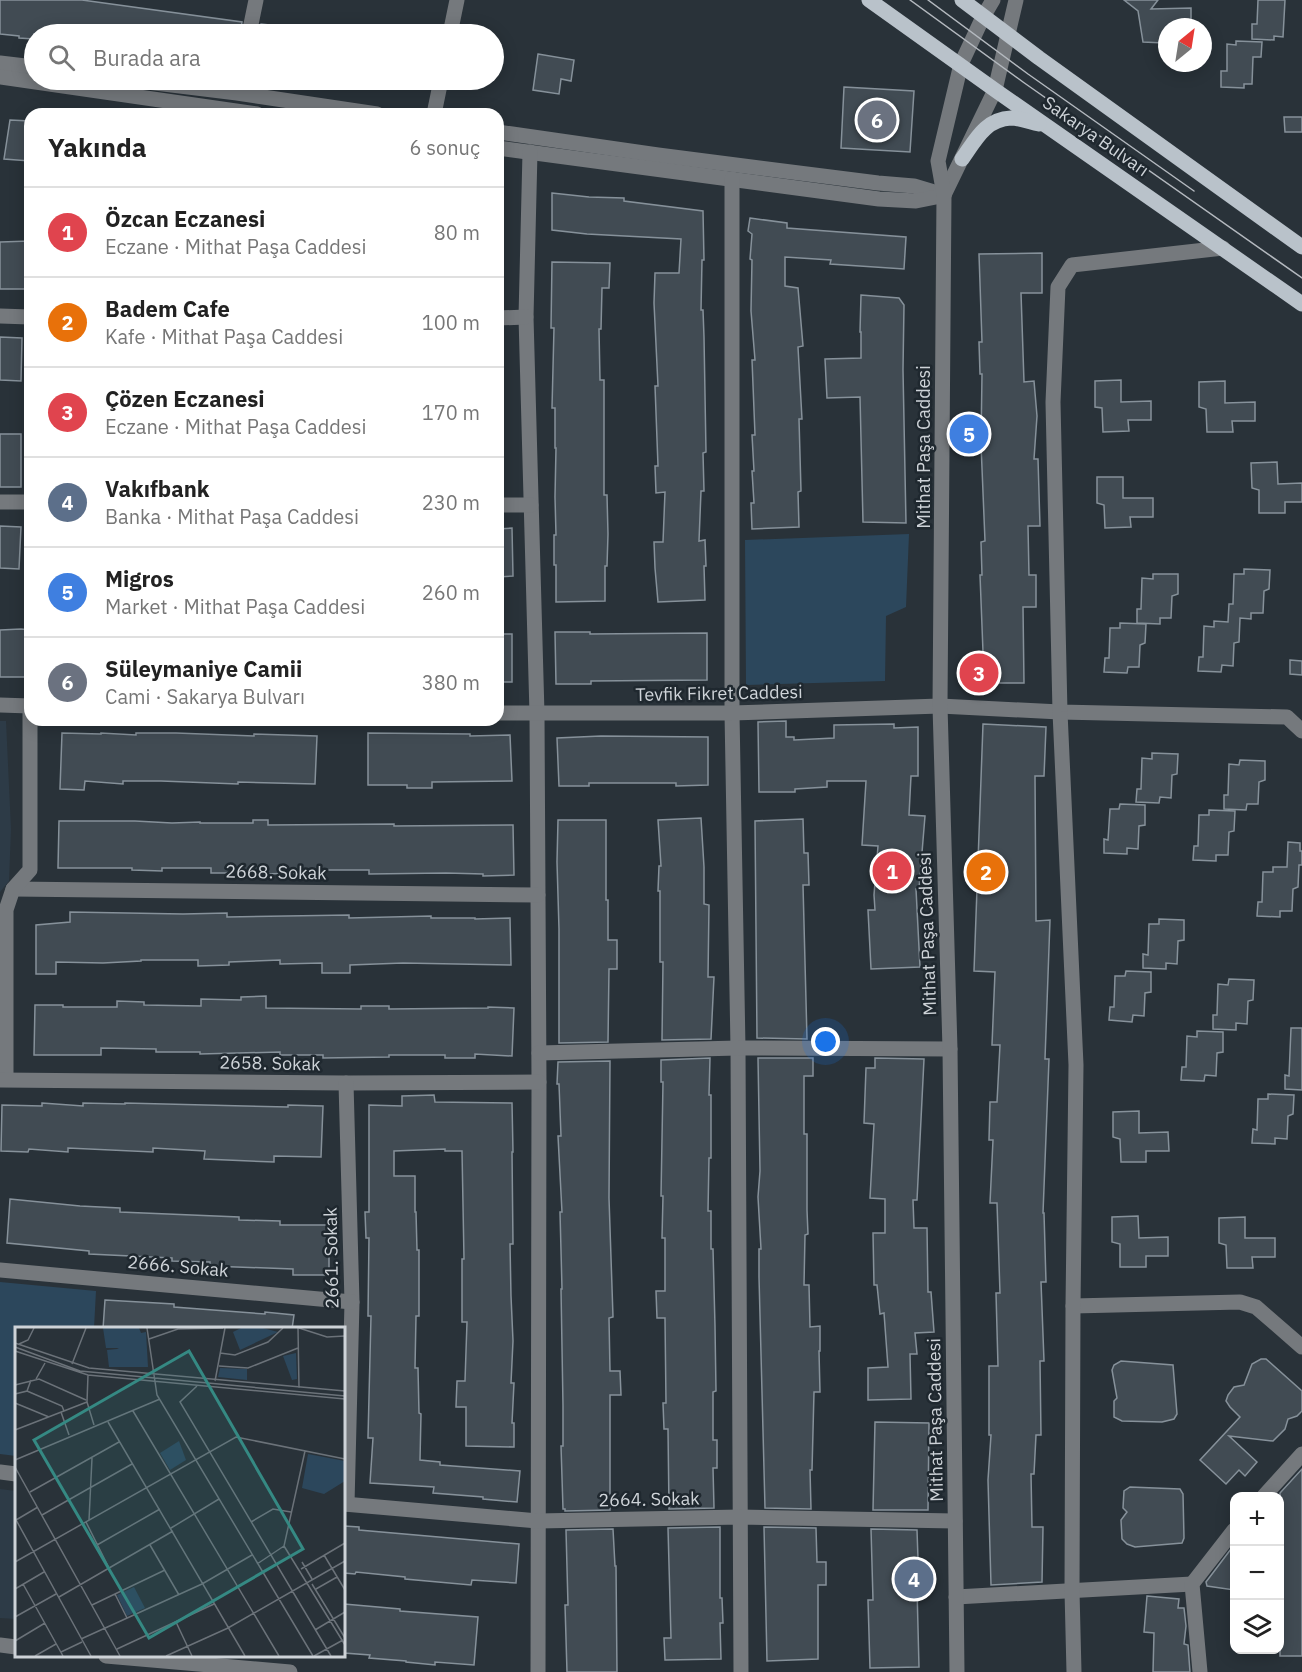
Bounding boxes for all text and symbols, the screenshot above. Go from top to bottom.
north arrow [1158,18,1212,72]
search box [24,24,504,90]
icon: search [45,41,78,74]
text: Burada ara [93,43,201,72]
street label: Sakarya Bulvarı [1038,91,1154,181]
pin: 6 [858,98,896,142]
text: Yakında [48,130,147,164]
text: 6 sonuç [410,134,480,161]
text: Özcan Eczanesi [105,204,265,233]
text: 1 [62,219,74,246]
text: 80 m [434,219,480,246]
text: Eczane · Mithat Paşa Caddesi [105,233,367,260]
text: Badem Cafe [105,294,230,323]
text: 2 [62,309,74,336]
text: 100 m [422,309,480,336]
text: Kafe · Mithat Paşa Caddesi [105,323,343,350]
street label: Mithat Paşa Caddesi [912,365,935,529]
text: Çözen Eczanesi [105,384,265,413]
text: 3 [62,399,74,426]
text: 170 m [422,399,480,426]
pin: 5 [950,412,988,456]
text: Eczane · Mithat Paşa Caddesi [105,413,367,440]
text: Vakıfbank [105,474,210,503]
text: 4 [62,489,74,516]
text: 230 m [422,489,480,516]
text: Banka · Mithat Paşa Caddesi [105,503,359,530]
text: Migros [105,564,174,593]
text: 5 [62,579,74,606]
text: 260 m [422,579,480,606]
text: Market · Mithat Paşa Caddesi [105,593,365,620]
pin: 3 [960,650,998,696]
text: Süleymaniye Camii [105,654,302,683]
text: 6 [62,669,74,696]
text: 380 m [422,669,480,696]
street label: Tevfik Fikret Caddesi [635,680,803,706]
text: Cami · Sakarya Bulvarı [105,683,305,710]
pin: 1 [872,848,912,894]
pin: 2 [966,850,1006,894]
street label: Mithat Paşa Caddesi [913,852,941,1016]
street label: 2668. Sokak [225,860,327,884]
your location [811,1027,840,1056]
street label: 2658. Sokak [219,1051,321,1075]
street label: 2661. Sokak [319,1207,343,1309]
street label: 2666. Sokak [126,1250,230,1282]
inset map [15,1327,345,1657]
street label: Mithat Paşa Caddesi [922,1338,948,1502]
street label: 2664. Sokak [598,1487,700,1511]
map controls [1230,1492,1284,1654]
button: + [1230,1492,1284,1546]
button: − [1230,1546,1284,1600]
pin: 4 [894,1556,934,1602]
button: layers [1230,1600,1284,1654]

